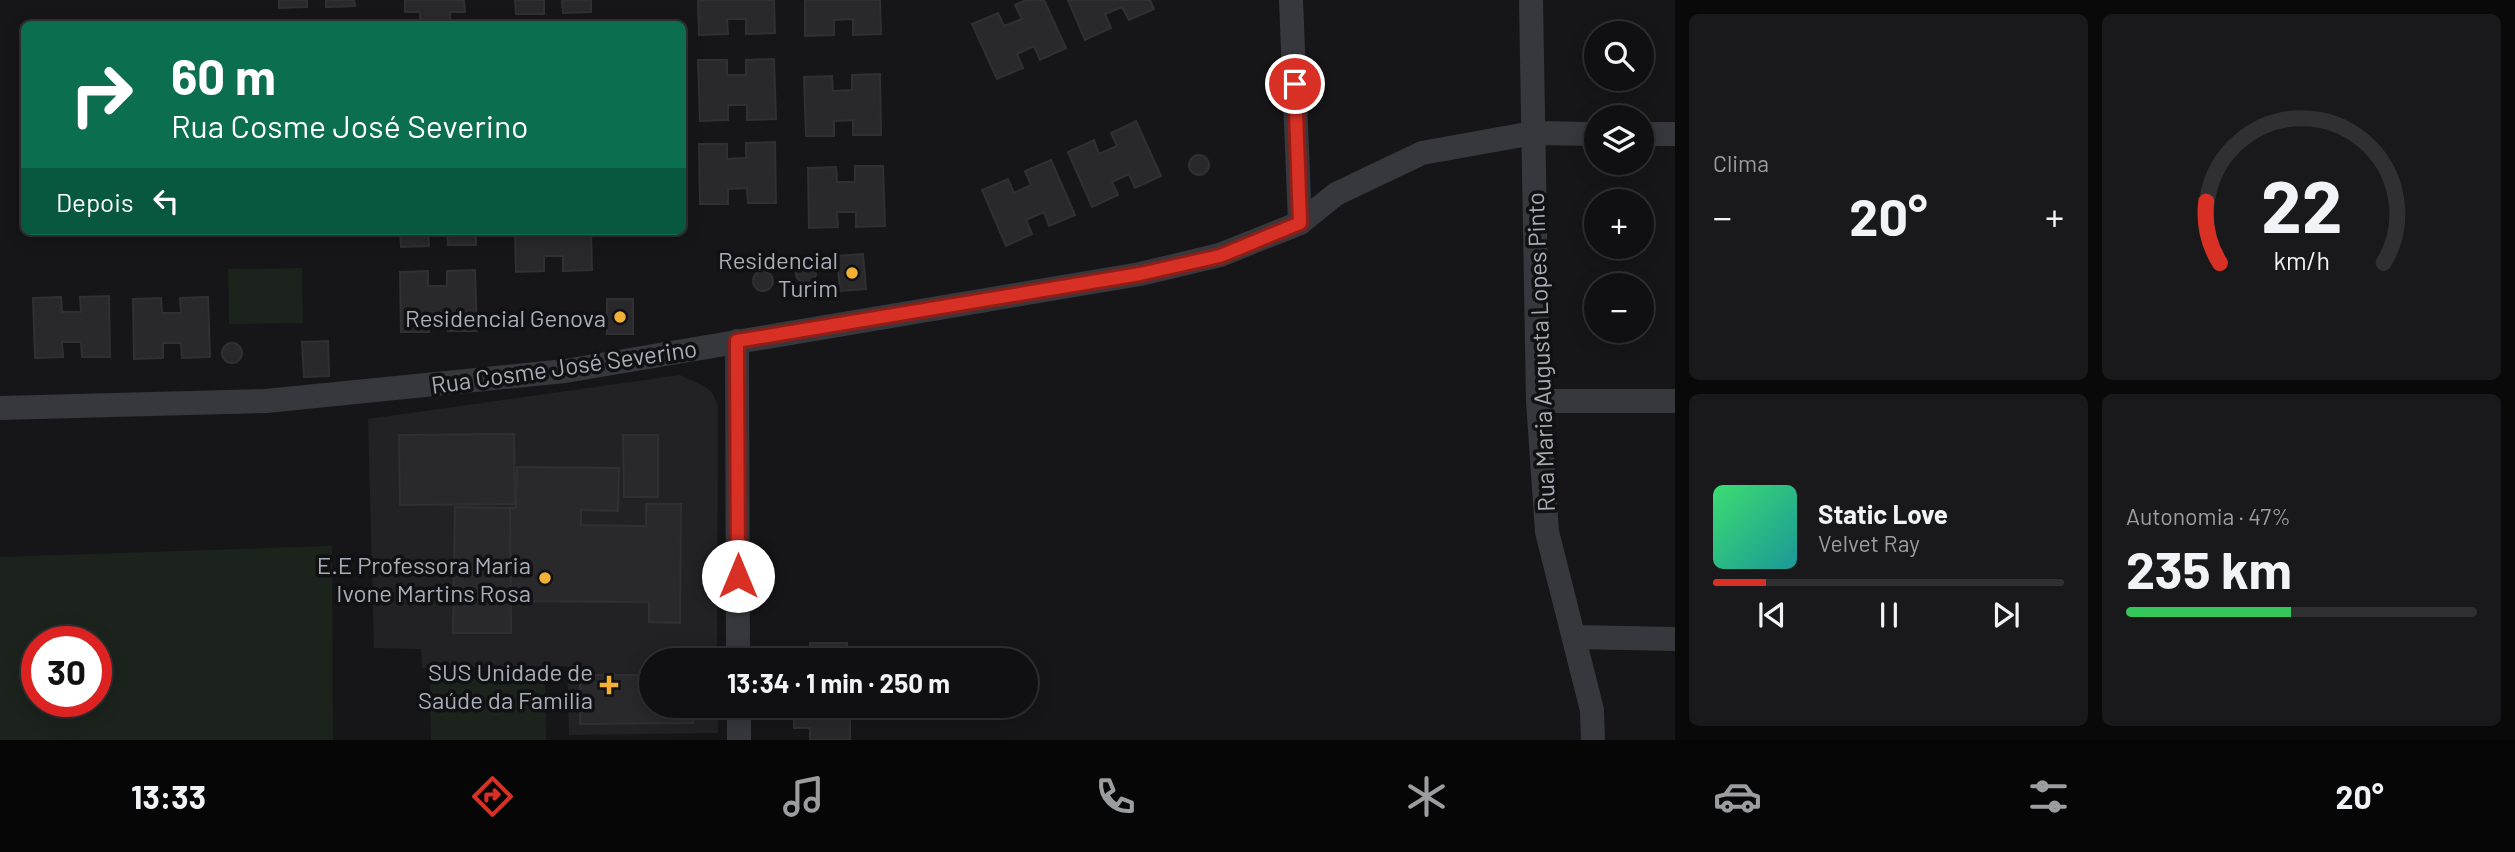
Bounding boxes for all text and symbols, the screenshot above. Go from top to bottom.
map controls [1584,21,1654,343]
button: search [1584,21,1654,91]
text: 60 m [171,46,276,105]
icon: right [56,49,147,140]
pin [1265,54,1325,114]
icon: arrive [1276,65,1314,103]
button: layers [1584,105,1654,175]
text: Rua Cosme José Severino [171,106,528,144]
text: Clima [1713,149,1769,177]
text: 22 [2261,160,2342,248]
icon: left [147,182,185,220]
text: 20° [1849,184,1928,246]
text: Depois [56,186,133,217]
button: + [1584,189,1654,259]
street label: Rua Maria Augusta Lopes Pinto [1520,192,1560,512]
text: − [1713,193,1732,239]
text: + [2045,193,2064,239]
place label: Residencial Turim [718,245,838,302]
text: km/h [2273,245,2330,275]
marker: Residencial Turim [844,265,860,281]
button: − [1584,273,1654,343]
place label: Residencial Genova [405,303,606,332]
marker: Residencial Genova [612,309,628,325]
street label: Rua Cosme José Severino [429,333,699,399]
text: Static Love [1818,498,1948,529]
text: Autonomia · 47% [2126,502,2291,530]
text: Velvet Ray [1818,529,1920,557]
text: 235 km [2126,537,2292,599]
position arrow [701,539,775,613]
place label: E.E Professora Maria Ivone Martins Rosa [317,550,531,607]
marker: E.E Professora Maria Ivone Martins Rosa [537,570,553,586]
icon: previous [1753,596,1791,634]
icon: pause [1870,596,1908,634]
icon: next [1987,596,2025,634]
speed limit sign: 30 [21,626,112,717]
place label: SUS Unidade de Saúde da Familia [418,657,593,714]
text: 13:34 · 1 min · 250 m [727,667,950,698]
marker: SUS Unidade de Saúde da Familia [599,675,619,695]
icon: directions [468,772,517,821]
icon: music [779,772,828,821]
icon: phone [1091,772,1140,821]
icon: climate [1402,772,1451,821]
icon: car [1713,772,1762,821]
icon: filters [2024,772,2073,821]
text: 13:33 [131,777,206,815]
text: 20° [2336,777,2384,815]

